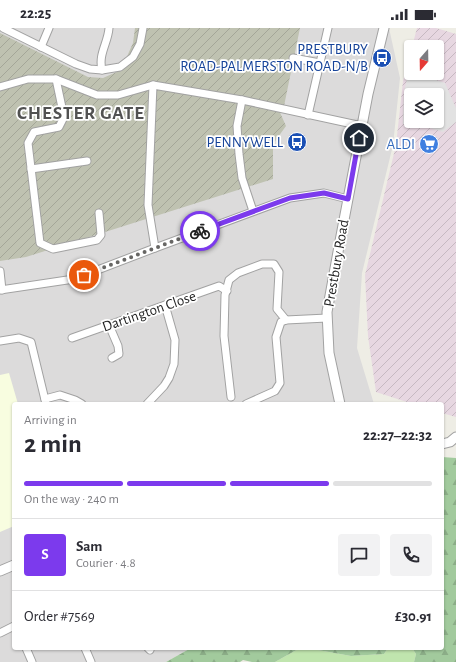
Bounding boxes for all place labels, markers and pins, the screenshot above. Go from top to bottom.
place label: PRESTBURY ROAD-PALMERSTON ROAD-N/B [180,42,368,74]
bus stop icon: PRESTBURY ROAD-PALMERSTON ROAD-N/B [371,47,393,69]
pin [342,121,376,155]
bus stop icon: PENNYWELL [286,131,308,153]
supermarket icon: ALDI [418,133,440,155]
place label: PENNYWELL [206,135,284,150]
place label: ALDI [386,137,415,152]
pin [67,258,101,292]

